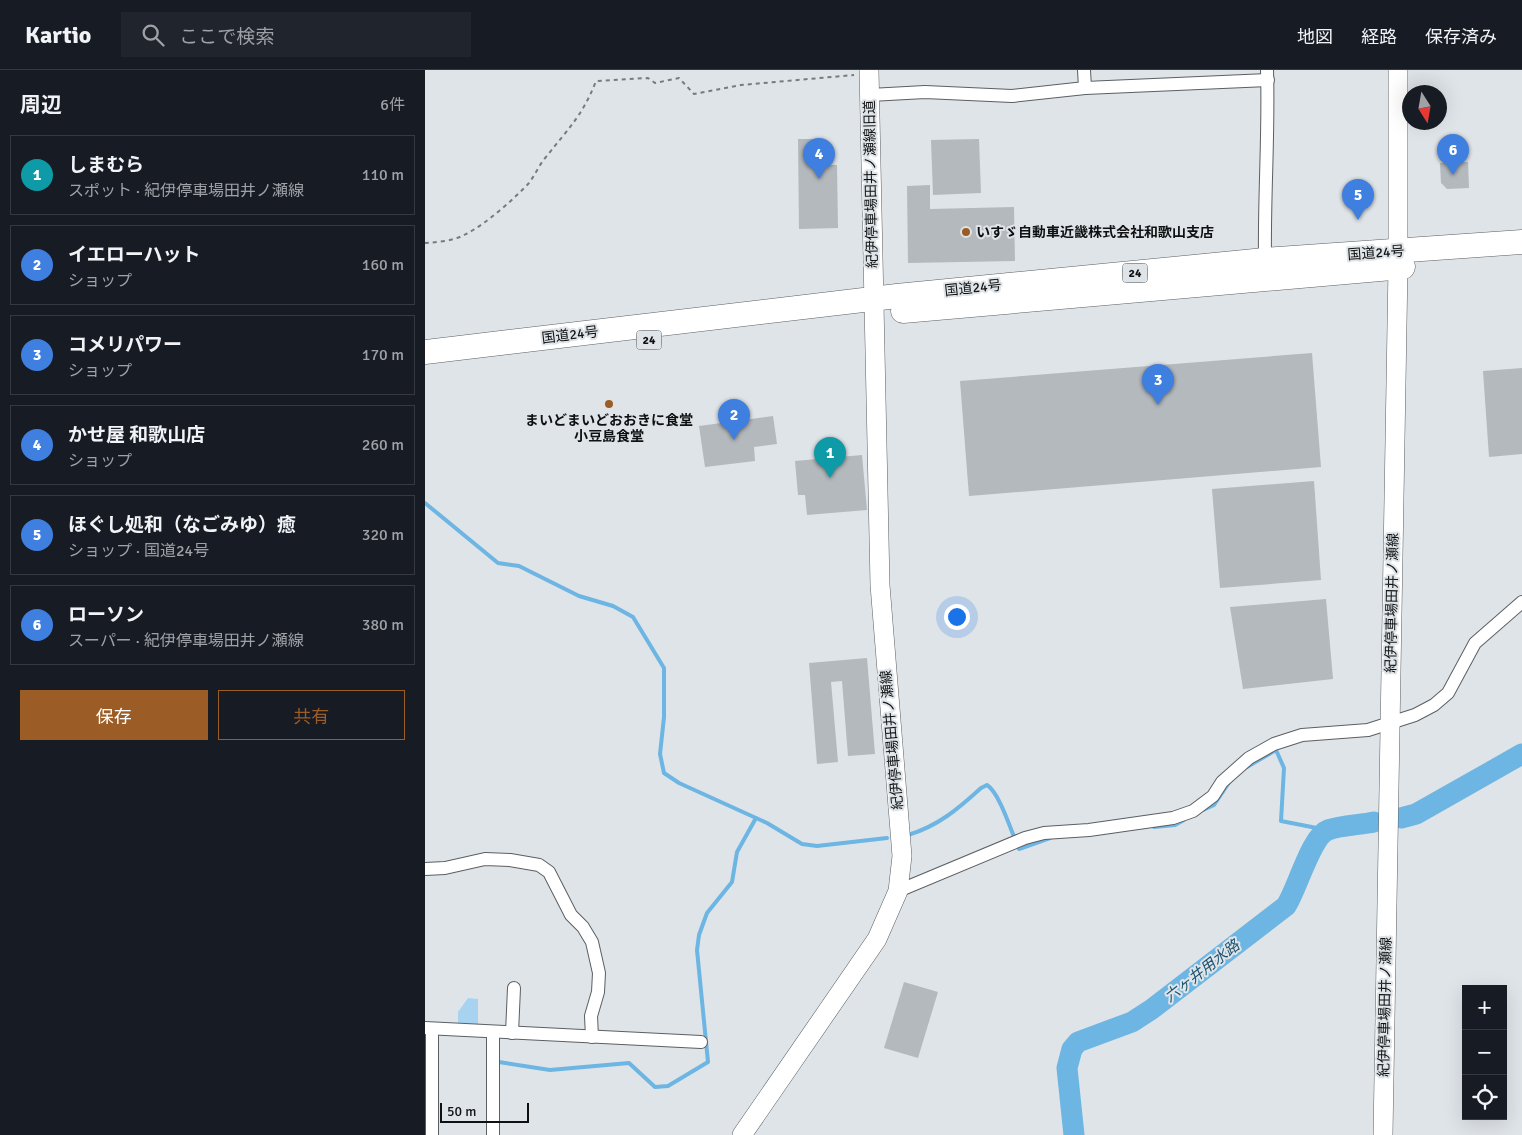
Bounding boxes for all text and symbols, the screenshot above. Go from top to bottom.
search box [121,12,471,57]
text: Kartio [25,20,91,50]
icon: search [139,21,167,49]
text: ここで検索 [179,25,274,49]
text: 地図 [1297,26,1333,48]
text: 経路 [1361,26,1397,48]
text: 保存済み [1425,26,1497,48]
north arrow [1402,85,1447,130]
text: 周辺 [20,92,62,118]
text: 6件 [380,95,405,115]
street label: 紀伊停車場田井ノ瀬線旧道 [861,100,881,268]
pin: 6 [1437,134,1469,175]
pin: 4 [803,138,835,179]
text: しまむら [68,153,144,177]
text: 1 [33,165,41,185]
text: 110 m [362,165,404,185]
pin: 5 [1342,179,1374,220]
text: スポット · 紀伊停車場田井ノ瀬線 [68,181,304,201]
place label: いすゞ自動車近畿株式会社和歌山支店 [976,224,1214,241]
marker: いすゞ自動車近畿株式会社和歌山支店 [960,226,972,238]
text: イエローハット [68,243,200,267]
street label: 国道24号 [1347,243,1405,263]
text: 2 [33,255,41,275]
text: 160 m [362,255,404,275]
road number: 24 [1123,264,1147,282]
text: ショップ [68,271,132,291]
street label: 国道24号 [944,277,1002,299]
street label: 国道24号 [541,323,599,347]
road number: 24 [637,330,661,350]
text: コメリパワー [68,333,182,357]
text: 3 [33,345,41,365]
text: 170 m [362,345,404,365]
text: ショップ [68,361,132,381]
pin: 3 [1142,364,1174,405]
marker: まいどまいどおおきに食堂 小豆島食堂 [603,398,615,410]
pin: 2 [718,399,750,440]
place label: まいどまいどおおきに食堂 小豆島食堂 [525,412,693,445]
text: かせ屋 和歌山店 [68,423,205,447]
text: 4 [33,435,41,455]
text: 260 m [362,435,404,455]
pin: 1 [814,437,846,478]
text: ショップ [68,451,132,471]
text: ほぐし処和（なごみゆ）癒 [68,513,296,537]
text: 5 [33,525,41,545]
text: 320 m [362,525,404,545]
street label: 紀伊停車場田井ノ瀬線 [1382,533,1402,673]
text: ショップ · 国道24号 [68,541,209,561]
text: ローソン [68,603,144,627]
your location [944,604,970,630]
text: 6 [33,615,41,635]
text: 380 m [362,615,404,635]
text: スーパー · 紀伊停車場田井ノ瀬線 [68,631,304,651]
street label: 紀伊停車場田井ノ瀬線 [877,670,907,810]
button: 保存 [20,690,208,740]
button: 共有 [218,690,405,740]
water label: 六ヶ井用水路 [1161,935,1245,1006]
street label: 紀伊停車場田井ノ瀬線 [1375,937,1395,1077]
map controls [1462,985,1507,1120]
button: + [1462,985,1507,1030]
button: − [1462,1030,1507,1075]
button: locate [1462,1075,1507,1120]
scale bar [440,1100,529,1123]
text: 50 m [447,1103,476,1120]

